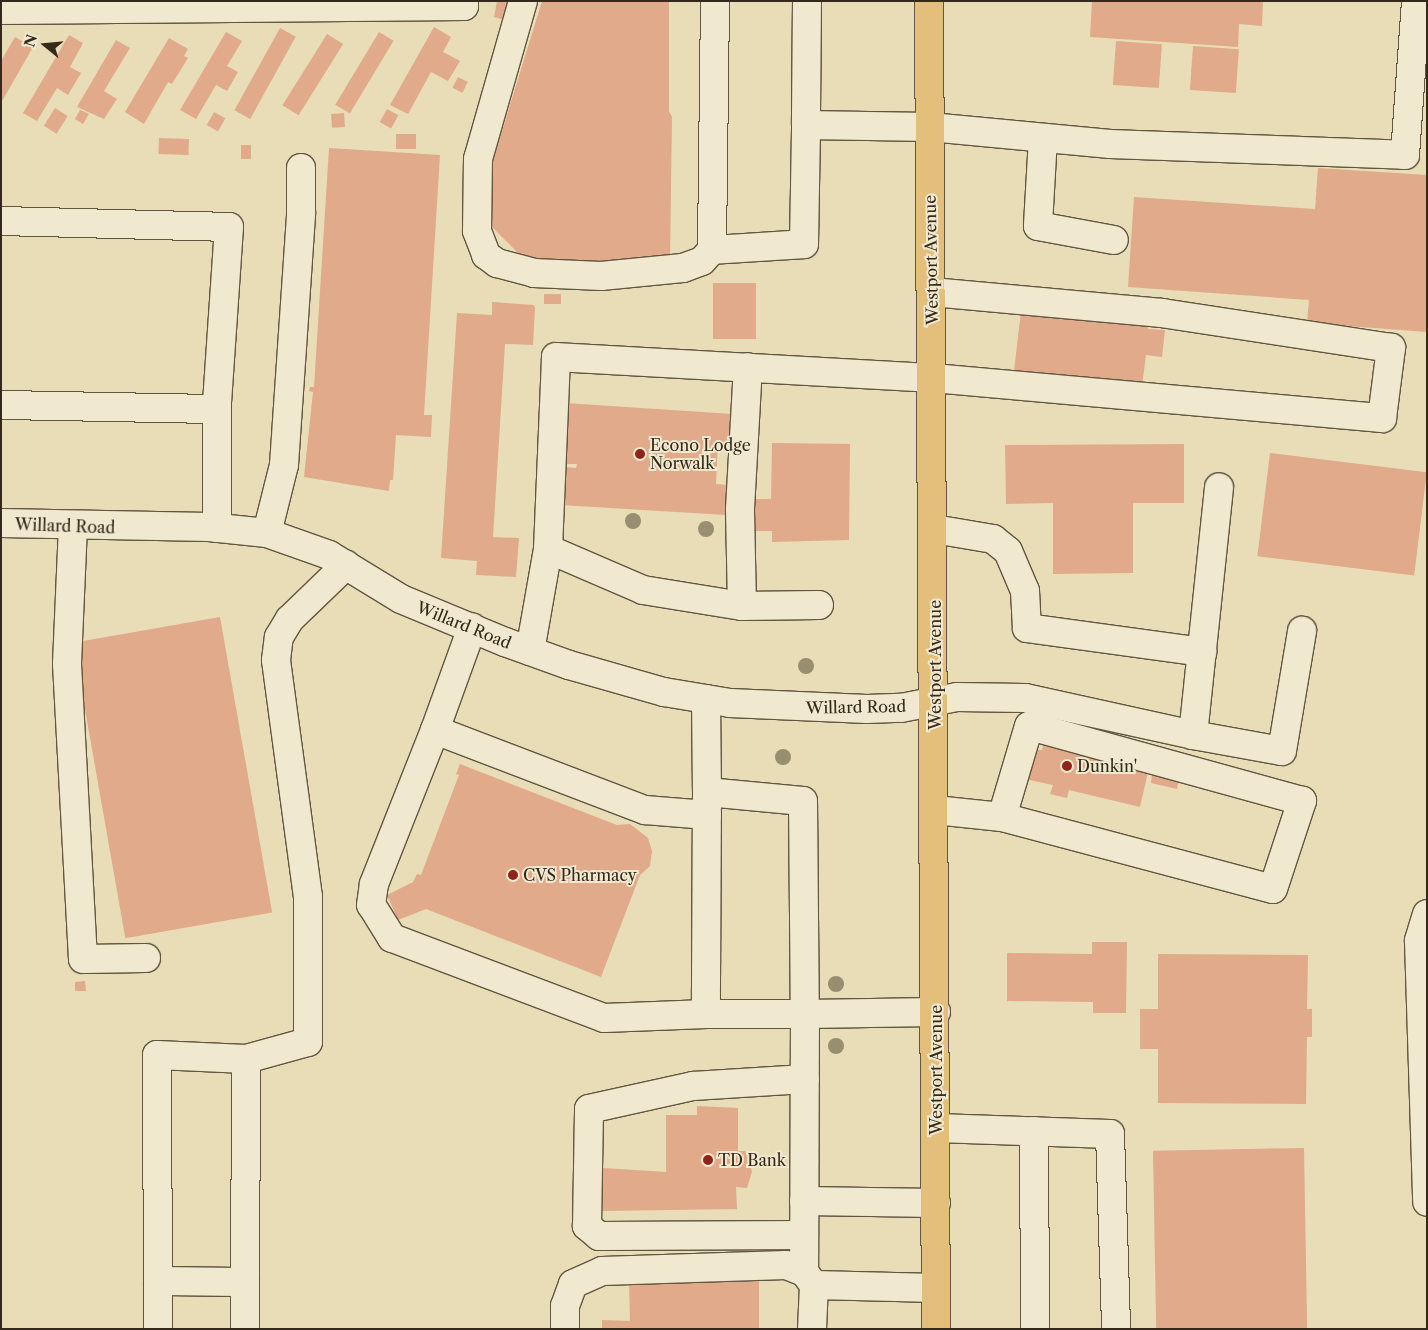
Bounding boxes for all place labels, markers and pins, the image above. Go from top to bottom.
place label: Econo Lodge Norwalk [650,435,751,473]
marker: Econo Lodge Norwalk [634,448,646,460]
place label: Dunkin' [1077,756,1137,776]
marker: Dunkin' [1061,760,1073,772]
place label: CVS Pharmacy [523,865,637,885]
marker: CVS Pharmacy [507,869,519,881]
place label: TD Bank [718,1150,786,1170]
marker: TD Bank [702,1154,714,1166]

